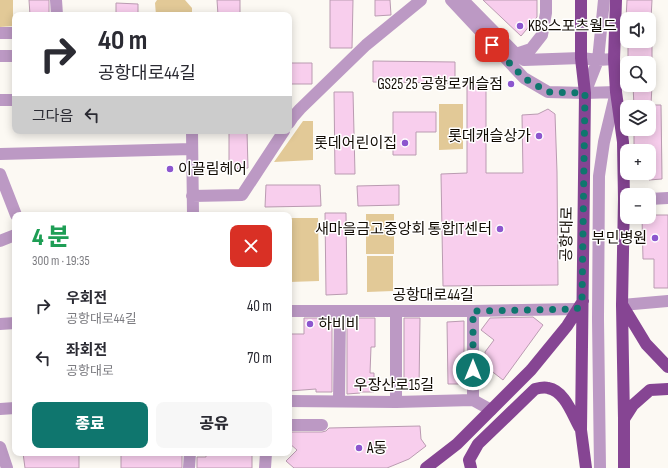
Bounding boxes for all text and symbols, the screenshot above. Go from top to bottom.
map controls [620,12,656,224]
button: sound [620,12,656,48]
place label: KBS스포츠월드 [528,17,617,36]
marker: KBS스포츠월드 [515,21,525,31]
text: 40 m [98,24,147,57]
icon: right [32,28,84,80]
pin [475,28,509,62]
icon: arrive [481,34,503,56]
button: search [620,56,656,92]
text: 공항대로44길 [98,63,196,84]
place label: GS25 25 공항로캐슬점 [377,75,503,94]
marker: GS25 25 공항로캐슬점 [506,79,516,89]
button: layers [620,100,656,136]
icon: left [81,104,103,126]
text: 그다음 [32,107,73,126]
place label: 롯데캐슬상가 [448,127,531,146]
marker: 롯데캐슬상가 [534,131,544,141]
place label: 롯데어린이집 [314,134,397,153]
marker: 롯데어린이집 [400,138,410,148]
button: + [620,144,656,180]
place label: 이끌림헤어 [178,160,247,179]
marker: 이끌림헤어 [165,164,175,174]
button: − [620,188,656,224]
street label: 공항대로 [557,206,577,262]
place label: 새마을금고중앙회 통합IT센터 [315,220,492,239]
text: 4 분 [32,223,69,252]
marker: 새마을금고중앙회 통합IT센터 [495,224,505,234]
button: close [230,225,272,267]
place label: 부민병원 [592,229,647,248]
marker: 부민병원 [650,233,660,243]
text: 300 m · 19:35 [32,253,90,269]
street label: 공항대로44길 [392,286,474,305]
text: 우회전 [66,289,107,308]
icon: right [32,295,54,317]
text: 40 m [247,297,272,316]
text: 공항대로44길 [66,311,137,327]
place label: 하비비 [318,315,359,334]
marker: 하비비 [305,319,315,329]
text: 좌회전 [66,341,107,360]
icon: left [32,347,54,369]
text: 70 m [247,349,272,368]
position arrow [452,349,494,391]
text: 공항대로 [66,363,114,379]
street label: 우장산로15길 [354,376,434,395]
button: 종료 [32,402,148,448]
button: 공유 [156,402,272,448]
place label: A동 [366,439,387,458]
marker: A동 [354,443,364,453]

